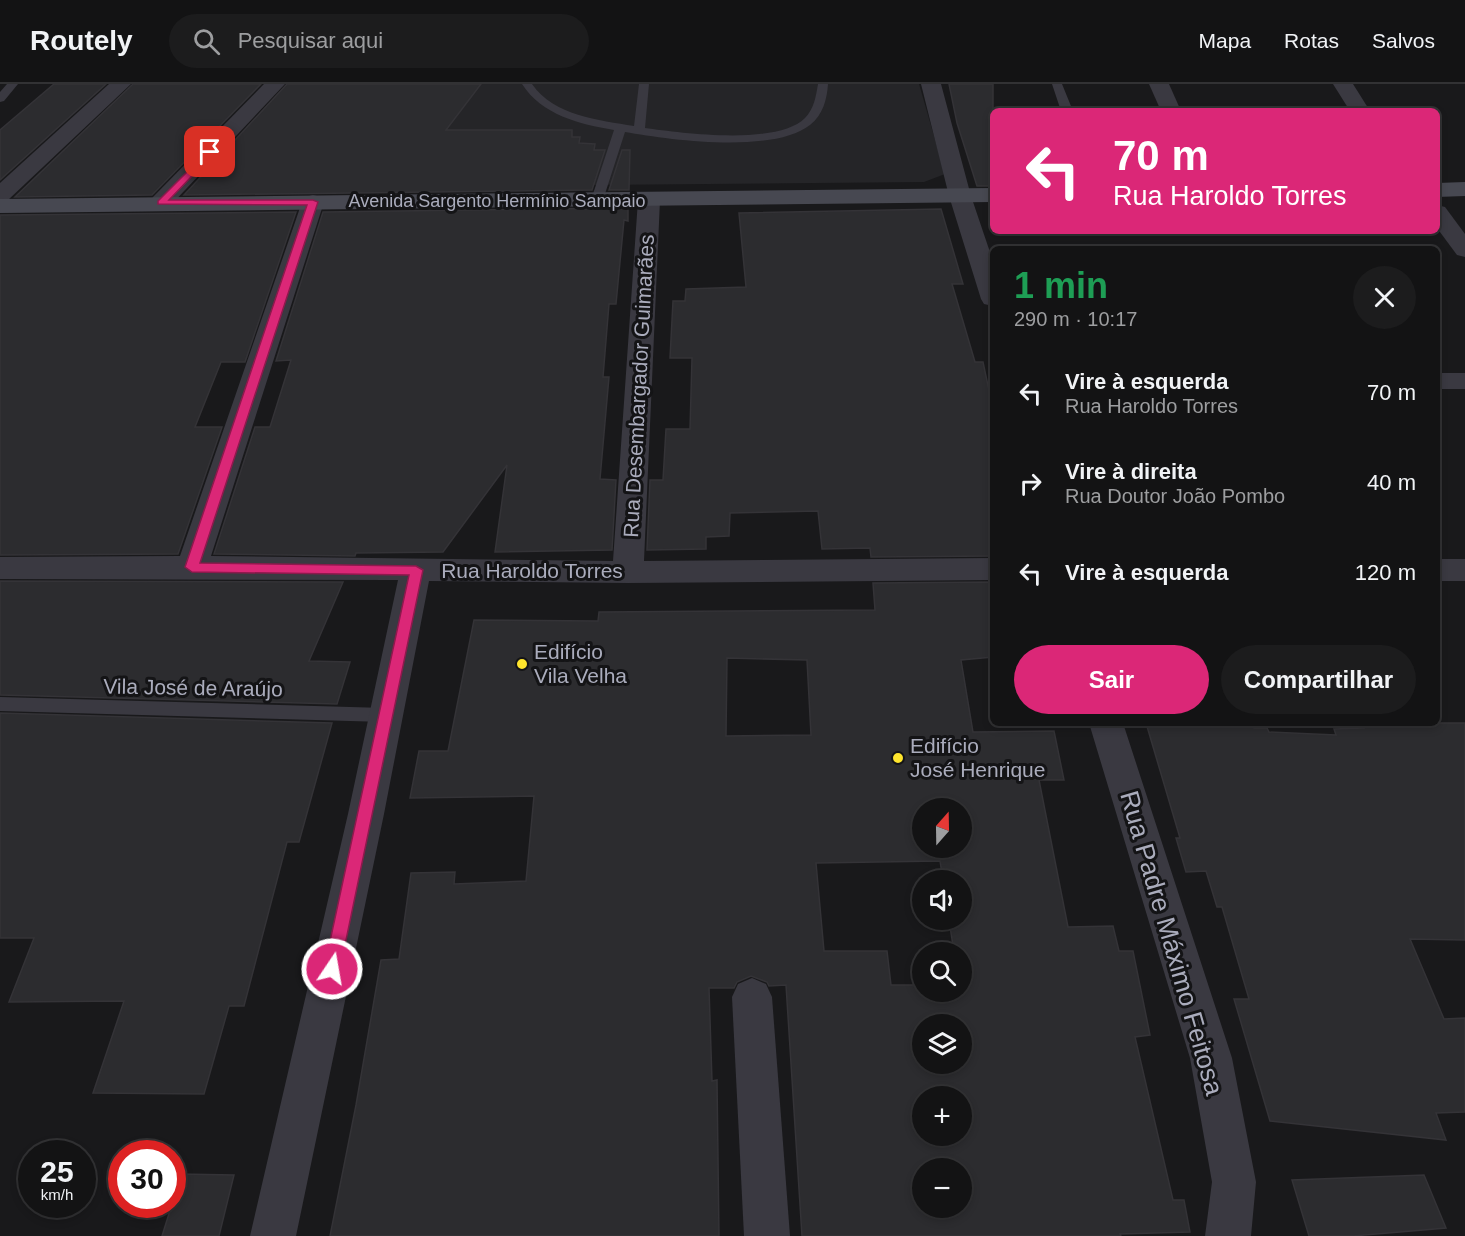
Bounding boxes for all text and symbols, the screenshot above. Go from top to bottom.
search box [169,14,589,68]
text: Routely [30,25,133,56]
icon: search [190,25,223,58]
text: Pesquisar aqui [238,28,383,53]
text: Mapa [1199,29,1251,52]
text: Rotas [1284,29,1339,52]
text: Salvos [1372,29,1435,52]
pin [184,126,235,177]
icon: left [1014,132,1092,210]
text: 70 m [1113,132,1209,179]
icon: arrive [193,135,226,168]
text: Rua Haroldo Torres [1113,181,1347,211]
street label: Avenida Sargento Hermínio Sampaio [349,191,645,211]
street label: Rua Desembargador Guimarães [619,234,658,538]
text: 1 min [1014,265,1108,306]
button: close [1353,266,1416,329]
text: 290 m · 10:17 [1014,308,1137,330]
text: Vire à esquerda [1065,369,1228,394]
icon: left [1014,377,1047,410]
text: 70 m [1367,380,1416,405]
text: Rua Haroldo Torres [1065,395,1238,417]
text: Vire à direita [1065,459,1197,484]
icon: right [1014,467,1047,500]
text: 40 m [1367,470,1416,495]
text: Rua Doutor João Pombo [1065,485,1285,507]
icon: left [1014,557,1047,590]
street label: Rua Haroldo Torres [441,559,623,582]
text: Vire à esquerda [1065,560,1228,585]
text: 120 m [1355,560,1416,585]
place label: Edifício Vila Velha [534,640,627,687]
button: Sair [1014,645,1209,714]
button: Compartilhar [1221,645,1416,714]
marker: Edifício Vila Velha [515,657,529,671]
street label: Vila José de Araújo [103,674,283,701]
place label: Edifício José Henrique [910,734,1045,781]
marker: Edifício José Henrique [891,751,905,765]
street label: Rua Padre Máximo Feitosa [1114,787,1230,1099]
north arrow [912,798,972,858]
map controls [912,798,972,1218]
button: sound [912,870,972,930]
position arrow [300,937,364,1001]
button: search [912,942,972,1002]
button: layers [912,1014,972,1074]
button: + [912,1086,972,1146]
speed limit sign: 30 [108,1140,186,1218]
text: 25 [40,1155,74,1188]
button: − [912,1158,972,1218]
text: km/h [41,1186,73,1203]

